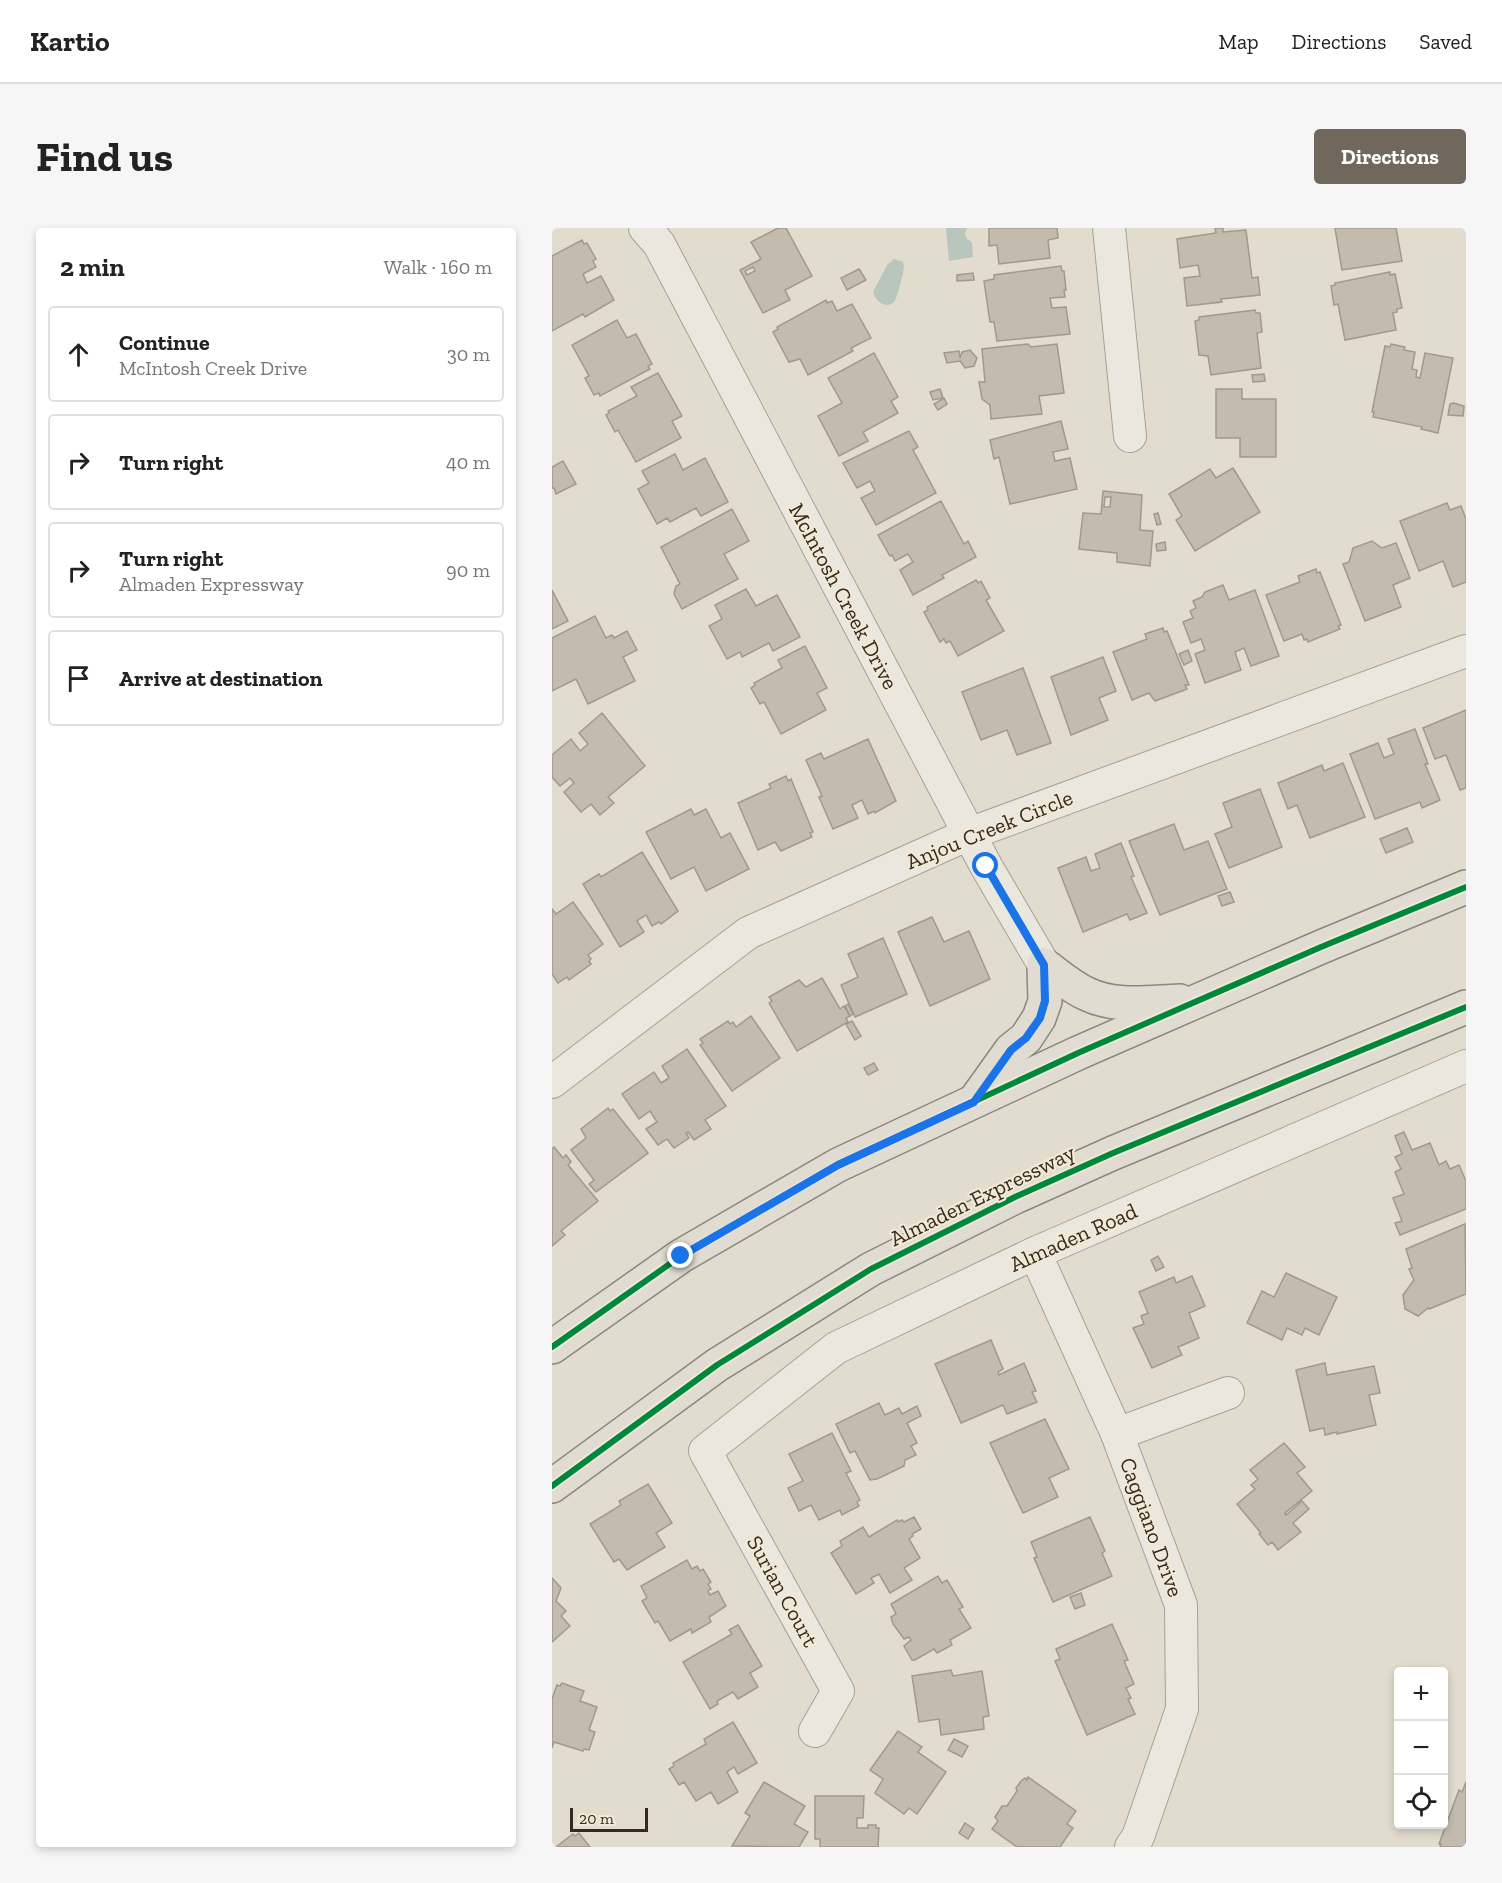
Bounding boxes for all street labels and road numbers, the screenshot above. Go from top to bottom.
street label: McIntosh Creek Drive [783,499,904,694]
street label: Anjou Creek Circle [902,784,1077,875]
street label: Almaden Expressway [885,1138,1080,1252]
street label: Almaden Road [1005,1197,1141,1278]
street label: Caggiano Drive [1114,1454,1189,1601]
street label: Surian Court [741,1531,825,1652]

